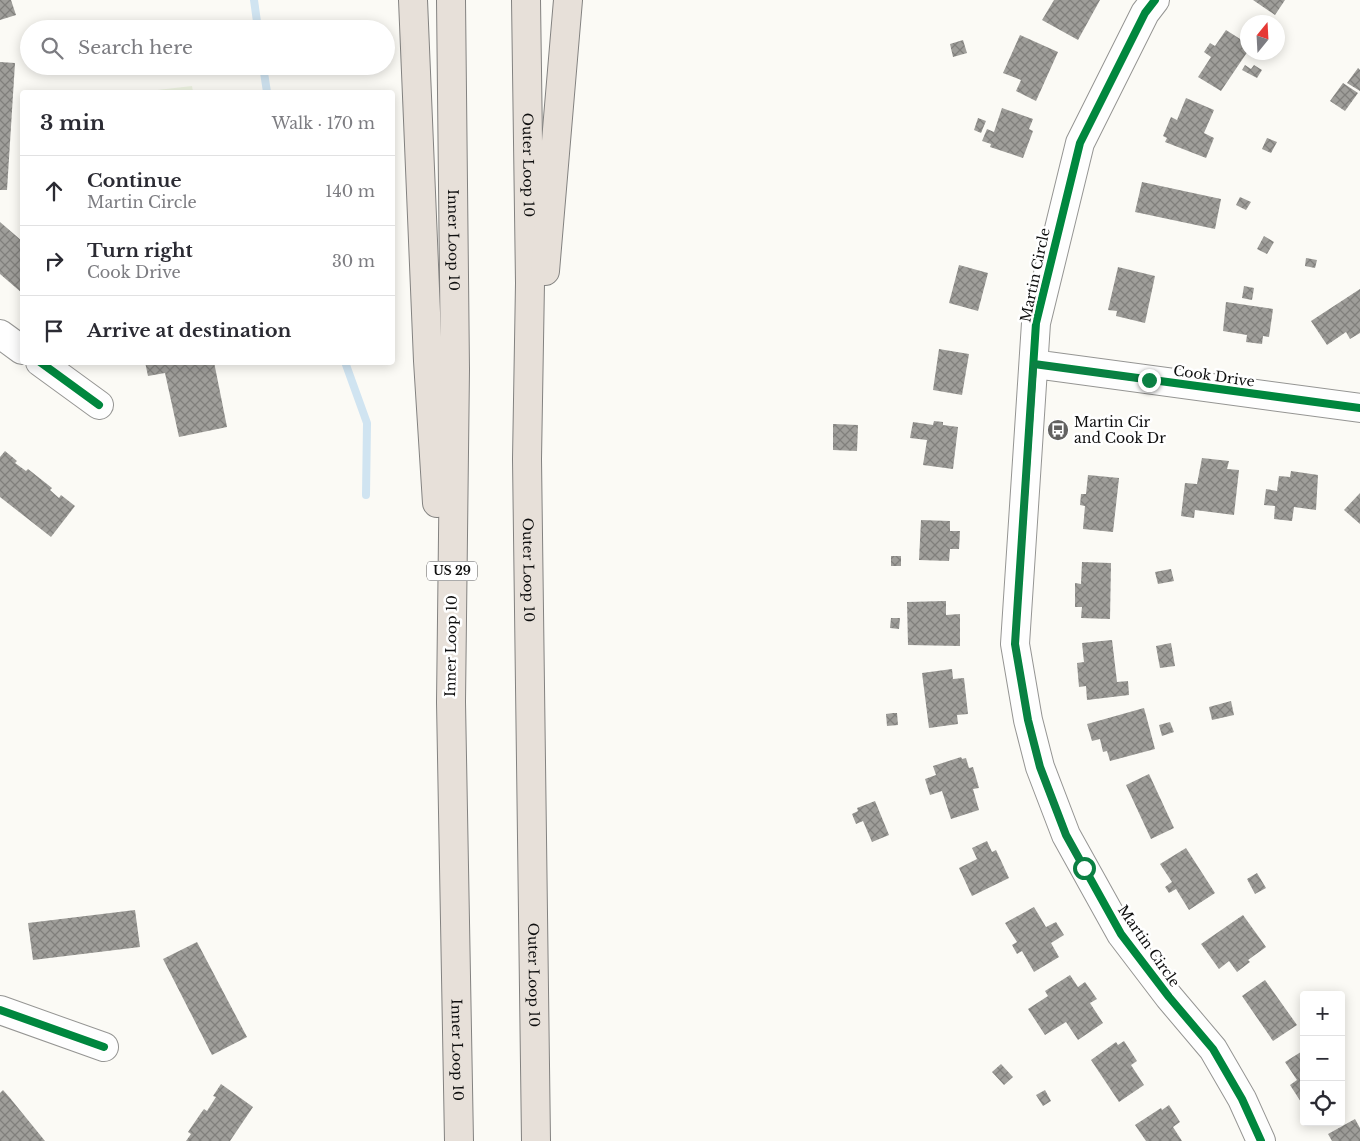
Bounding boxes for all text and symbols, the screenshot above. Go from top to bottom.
north arrow [1240,15,1285,60]
search box [20,20,395,75]
icon: search [38,34,66,62]
text: Search here [78,36,193,59]
text: 3 min [40,110,105,136]
text: Walk · 170 m [272,113,375,133]
street label: Outer Loop 10 [519,113,538,217]
text: Continue [87,169,182,192]
icon: ahead [40,177,68,205]
text: 140 m [325,181,375,201]
street label: Inner Loop 10 [444,189,463,291]
text: Martin Circle [87,192,197,212]
street label: Martin Circle [1016,226,1054,324]
text: Turn right [87,239,193,262]
icon: right [40,247,68,275]
text: 30 m [332,251,375,271]
text: Cook Drive [87,262,181,282]
icon: arrive [40,317,68,345]
text: Arrive at destination [87,319,291,342]
street label: Cook Drive [1172,361,1256,391]
route end [1138,369,1161,392]
place label: Martin Cir and Cook Dr [1074,413,1166,447]
bus stop icon: Martin Cir and Cook Dr [1046,418,1070,442]
street label: Outer Loop 10 [519,518,538,622]
road number: US 29 [427,562,477,580]
street label: Inner Loop 10 [441,595,461,697]
route start [1073,857,1096,880]
street label: Martin Circle [1114,902,1184,990]
street label: Outer Loop 10 [524,922,543,1027]
map controls [1300,991,1345,1126]
button: + [1300,991,1345,1036]
street label: Inner Loop 10 [447,999,467,1101]
button: − [1300,1036,1345,1081]
button: locate [1300,1081,1345,1126]

